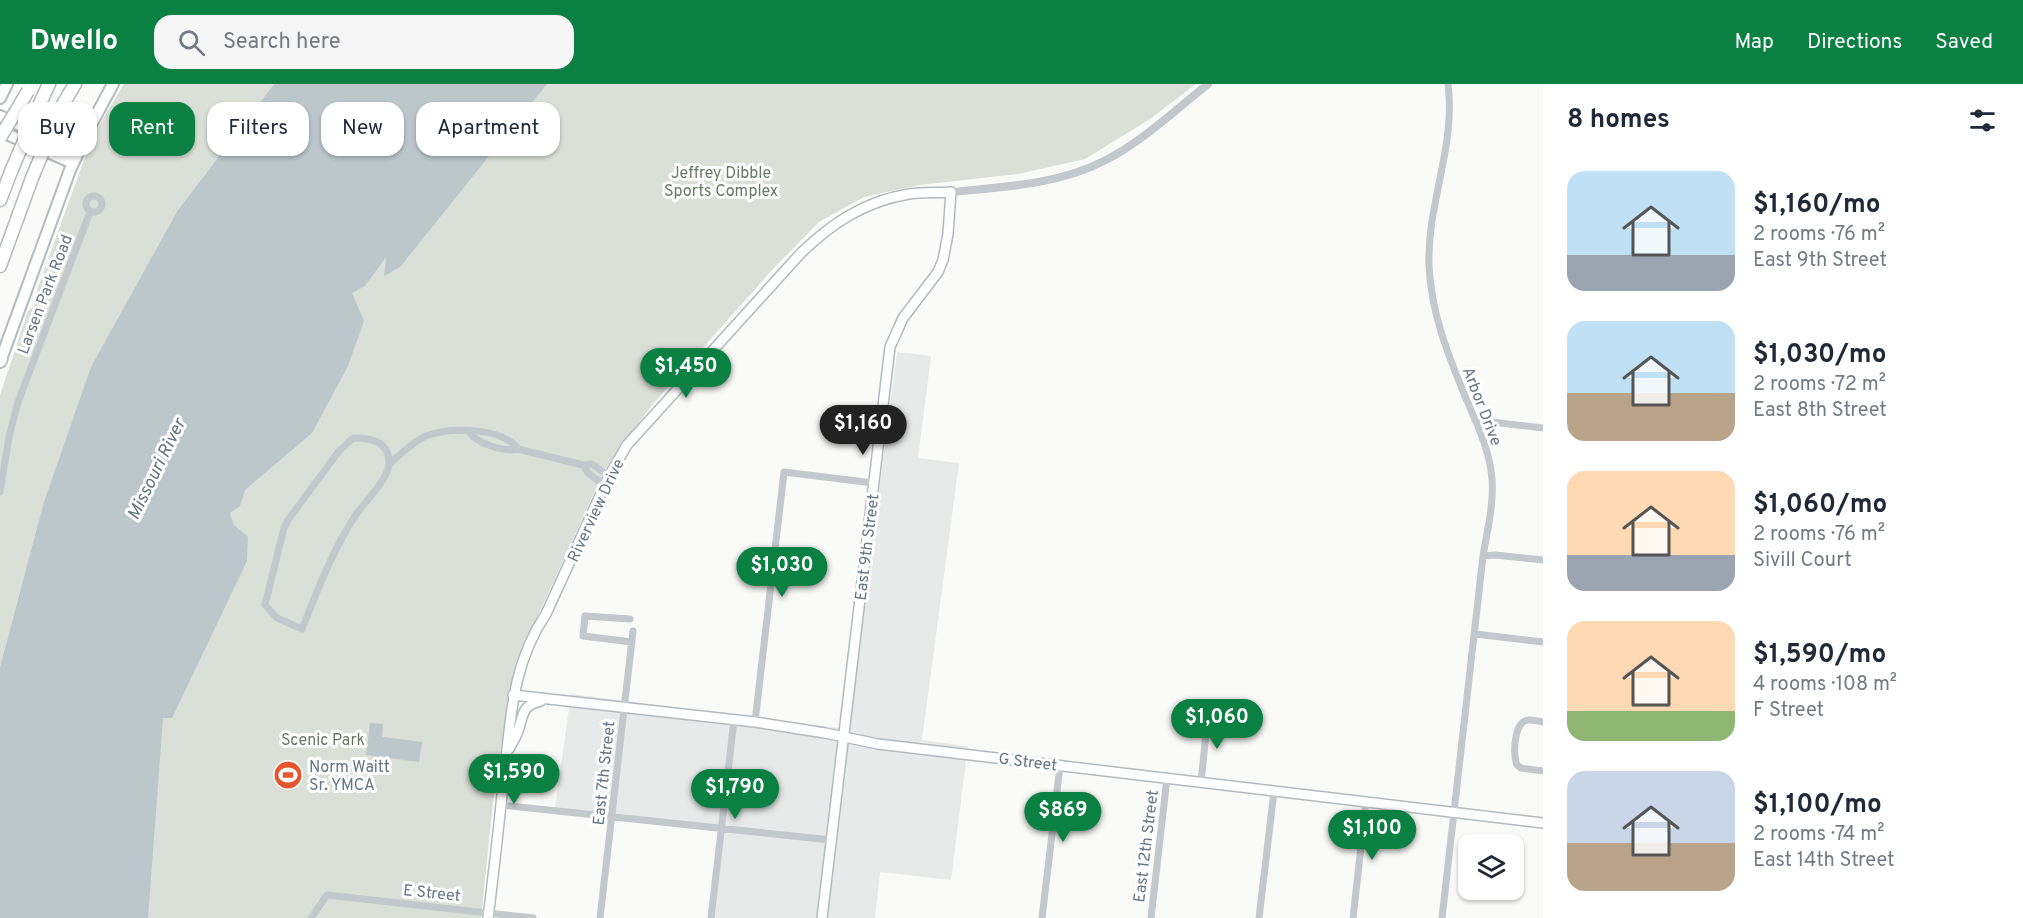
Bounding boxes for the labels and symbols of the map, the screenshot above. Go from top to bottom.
park label: Jeffrey Dibble Sports Complex [664,164,778,202]
street label: Larsen Park Road [14,232,78,357]
pin: $1,450 [637,348,735,399]
street label: Arbor Drive [1457,364,1505,449]
pin: $1,160 [814,405,912,456]
water label: Missouri River [123,413,193,524]
street label: Riverview Drive [564,456,629,566]
street label: East 9th Street [852,493,884,602]
pin: $1,030 [733,547,831,598]
pin: $1,060 [1168,699,1266,750]
street label: East 7th Street [590,720,620,826]
park label: Scenic Park [281,731,365,751]
street label: G Street [997,749,1058,776]
pin: $1,590 [465,754,563,805]
place label: Norm Waitt Sr. YMCA [309,758,390,796]
sports icon: Norm Waitt Sr. YMCA [272,759,304,791]
pin: $1,790 [686,769,784,820]
street label: East 12th Street [1130,789,1164,904]
pin: $869 [1027,792,1099,843]
pin: $1,100 [1323,810,1421,861]
street label: E Street [402,881,461,907]

